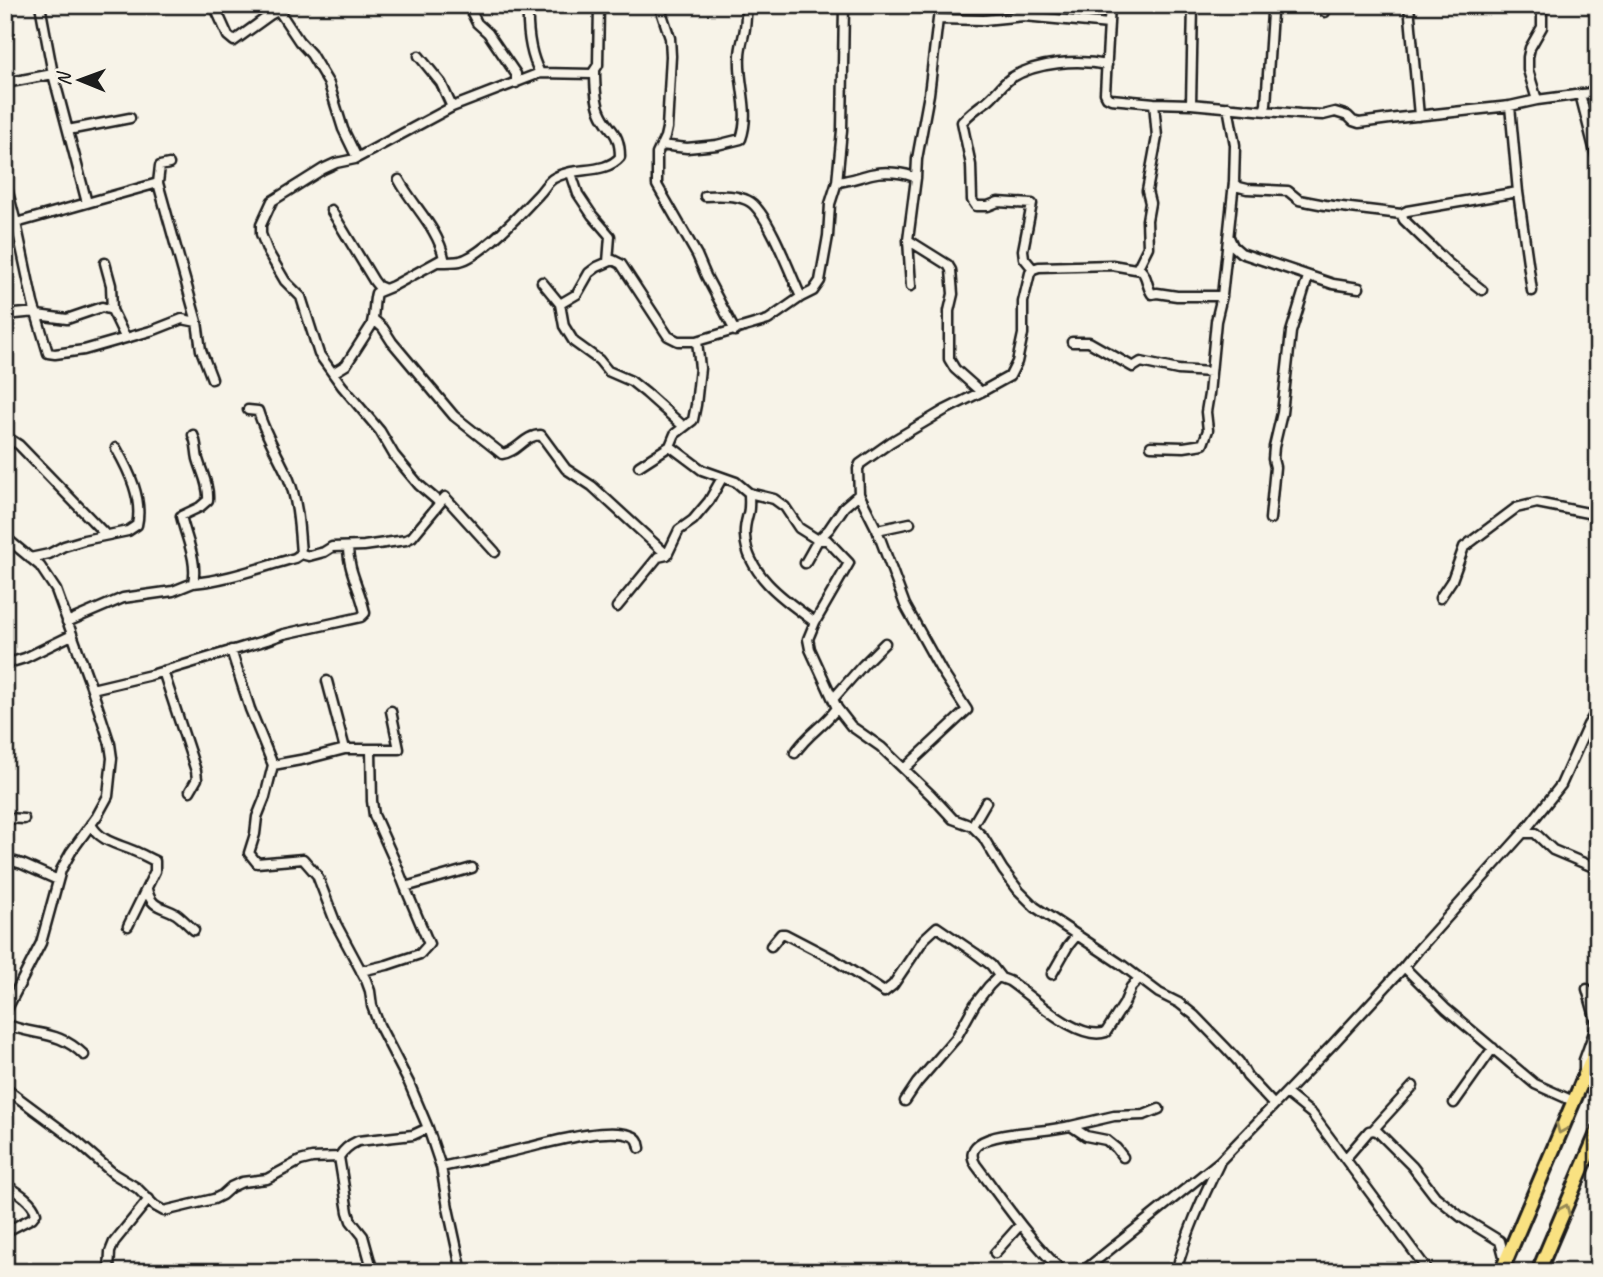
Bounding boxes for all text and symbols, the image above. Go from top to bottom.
north arrow [46,46,116,116]
text: N [52,70,76,86]
one-way arrow [1555,1122,1569,1135]
one-way arrow [1556,1204,1570,1216]

